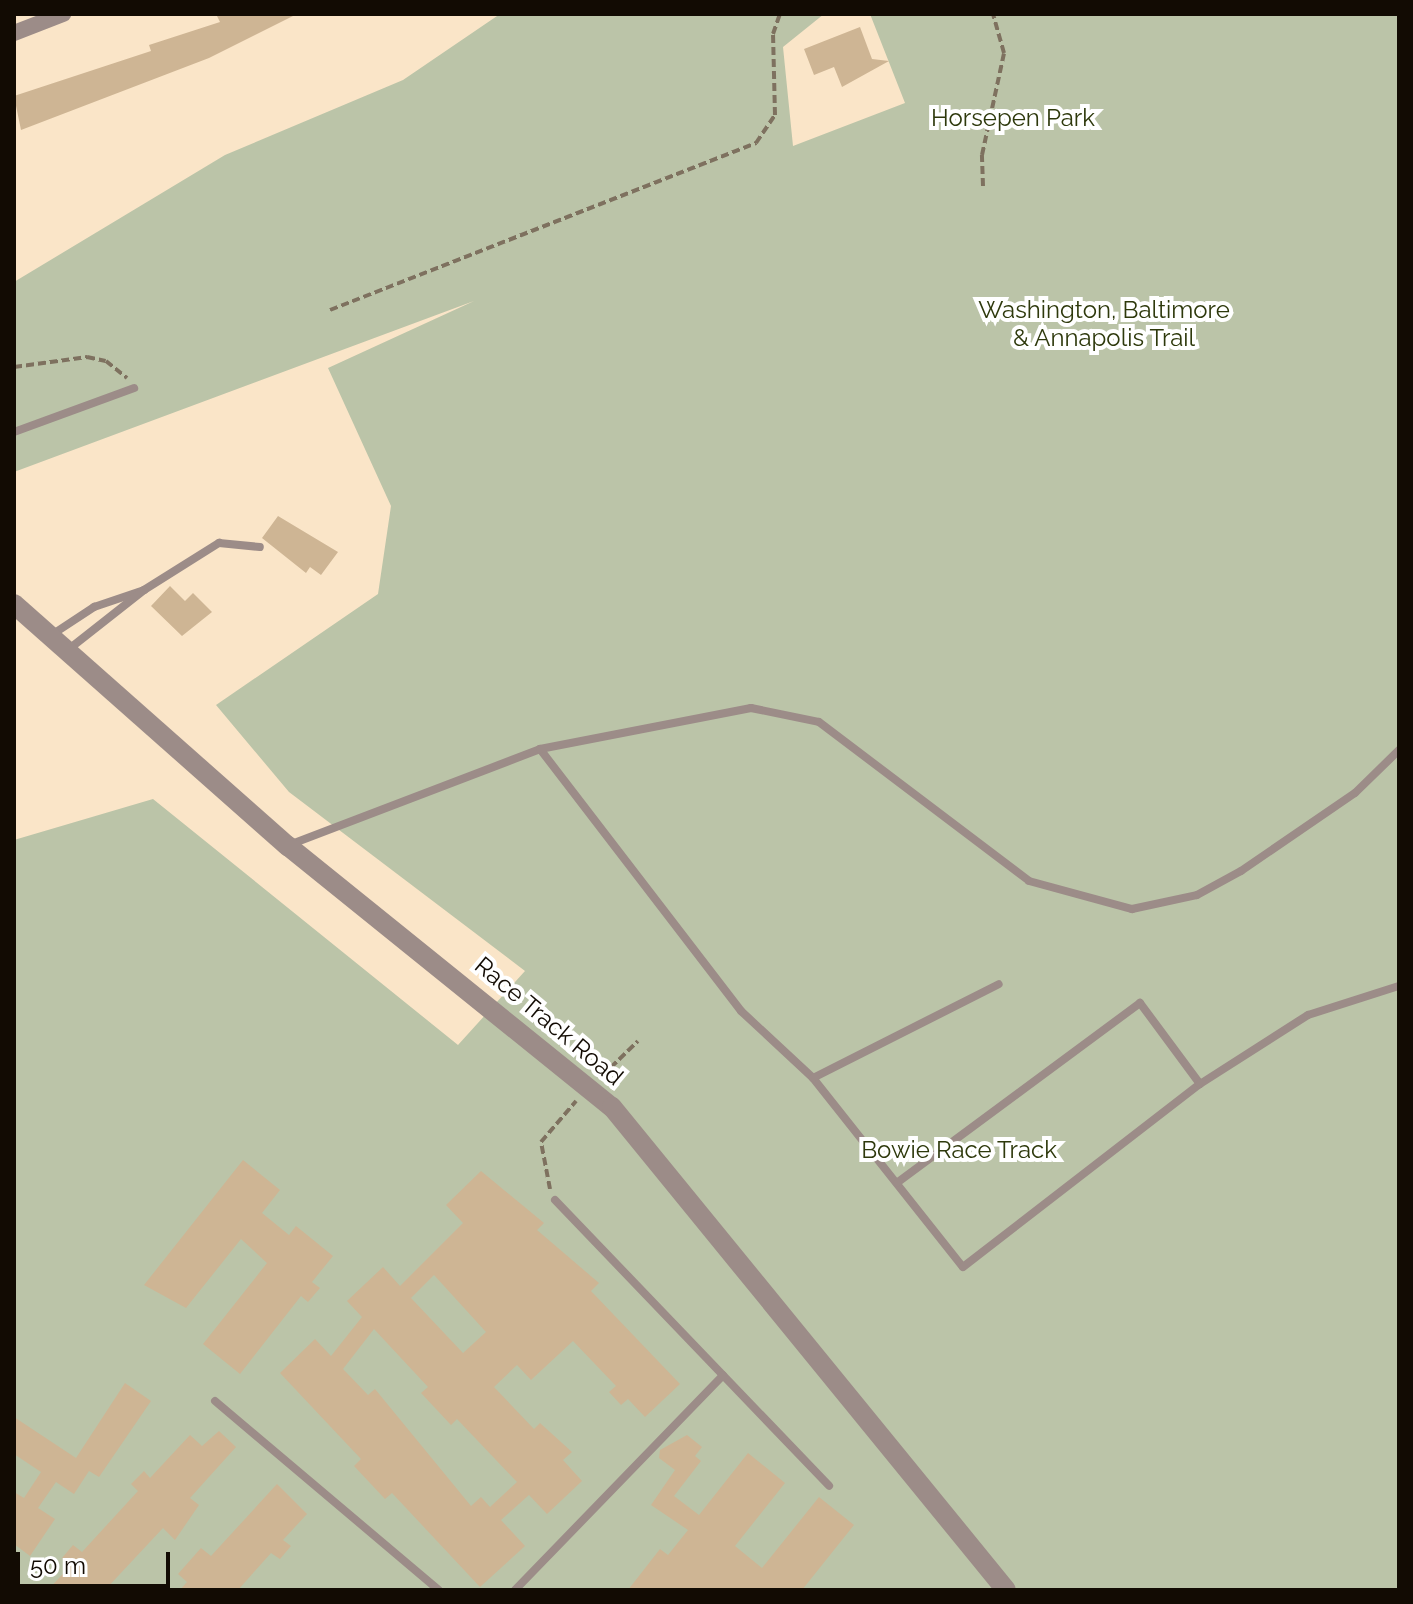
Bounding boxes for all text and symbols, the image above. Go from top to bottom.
park label: Horsepen Park [931,104,1095,132]
park label: Washington, Baltimore & Annapolis Trail [978,296,1230,352]
street label: Race Track Road [469,950,629,1092]
park label: Bowie Race Track [861,1136,1057,1164]
scale bar [20,1536,174,1586]
text: 50 m [30,1551,86,1580]

